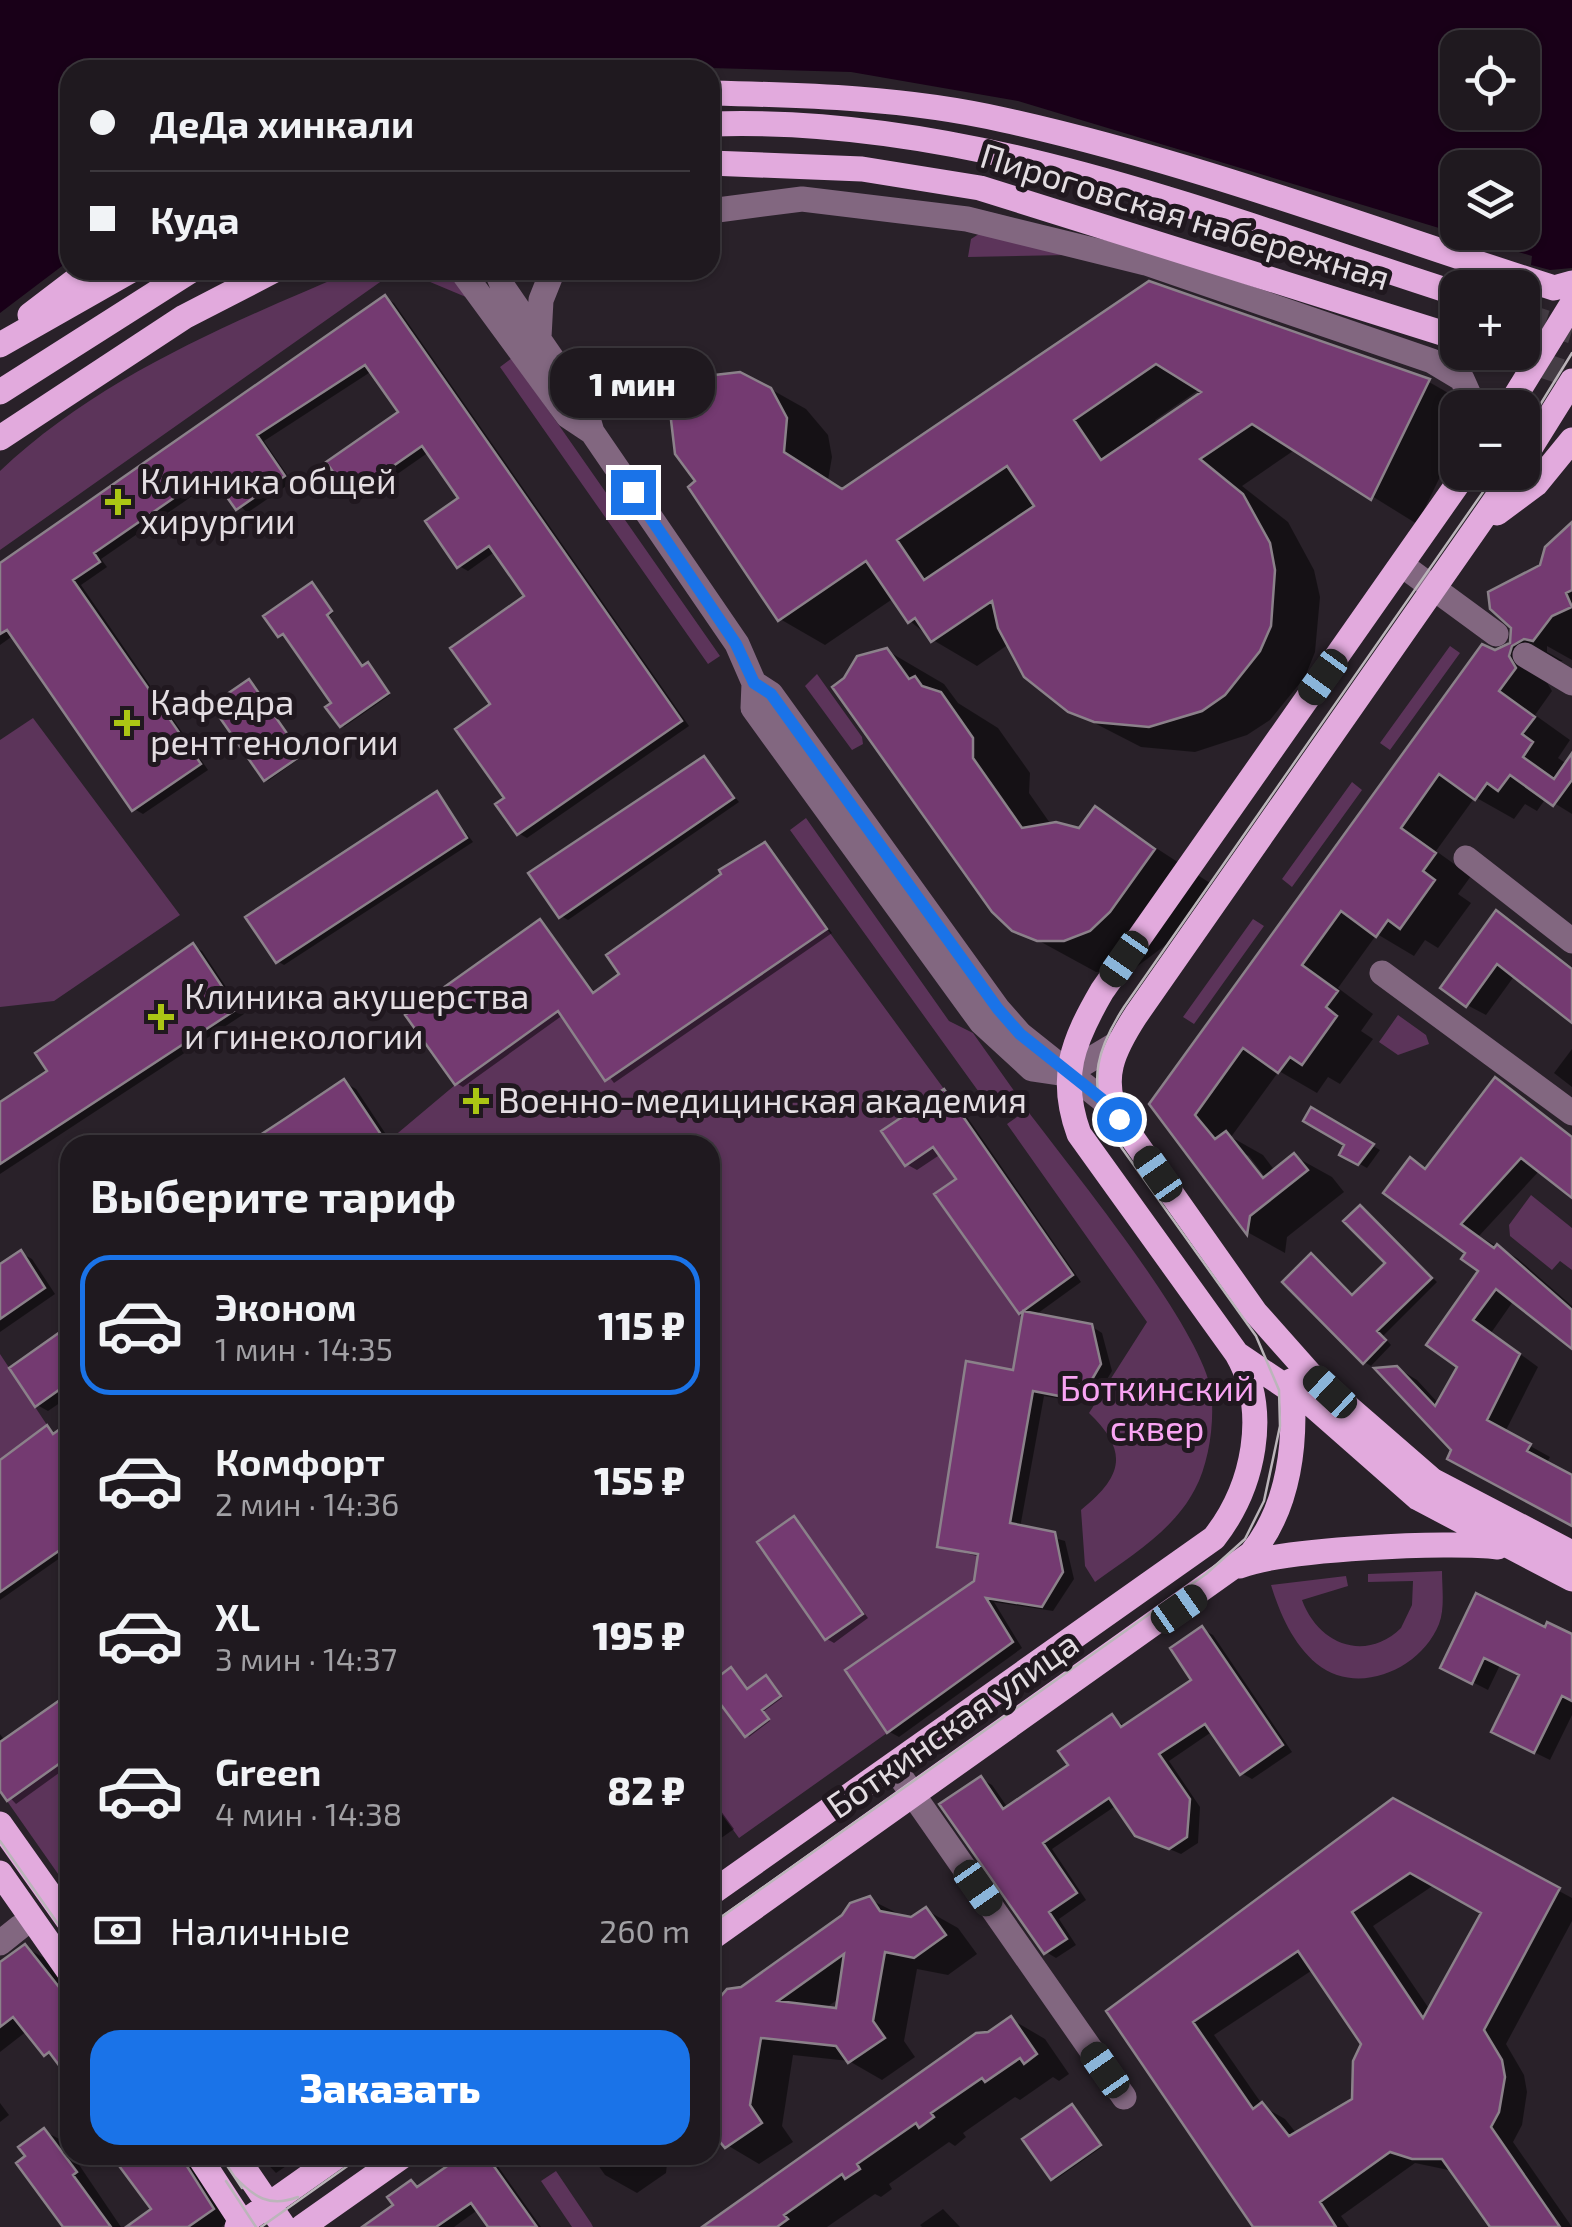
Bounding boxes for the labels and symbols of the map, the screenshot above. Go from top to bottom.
street label: Пироговская набережная [976,133,1395,297]
callout: 1 мин [550,347,716,417]
place label: Клиника общей хирургии [140,459,396,542]
route end [611,470,656,515]
marker: Клиника общей хирургии [105,489,131,515]
car [1293,644,1353,710]
place label: Кафедра рентгенологии [150,680,399,762]
marker: Кафедра рентгенологии [114,710,140,736]
car [1095,926,1153,992]
place label: Клиника акушерства и гинекологии [184,974,529,1056]
marker: Клиника акушерства и гинекологии [148,1004,174,1030]
place label: Военно-медицинская академия [498,1078,1027,1120]
marker: Военно-медицинская академия [463,1088,489,1114]
route start [1097,1097,1142,1142]
car [1129,1141,1187,1207]
car [1298,1361,1362,1423]
park label: Боткинский сквер [1060,1366,1254,1448]
car [1146,1580,1212,1638]
street label: Боткинская улица [818,1621,1086,1827]
car [949,1855,1007,1921]
car [1076,2037,1134,2103]

